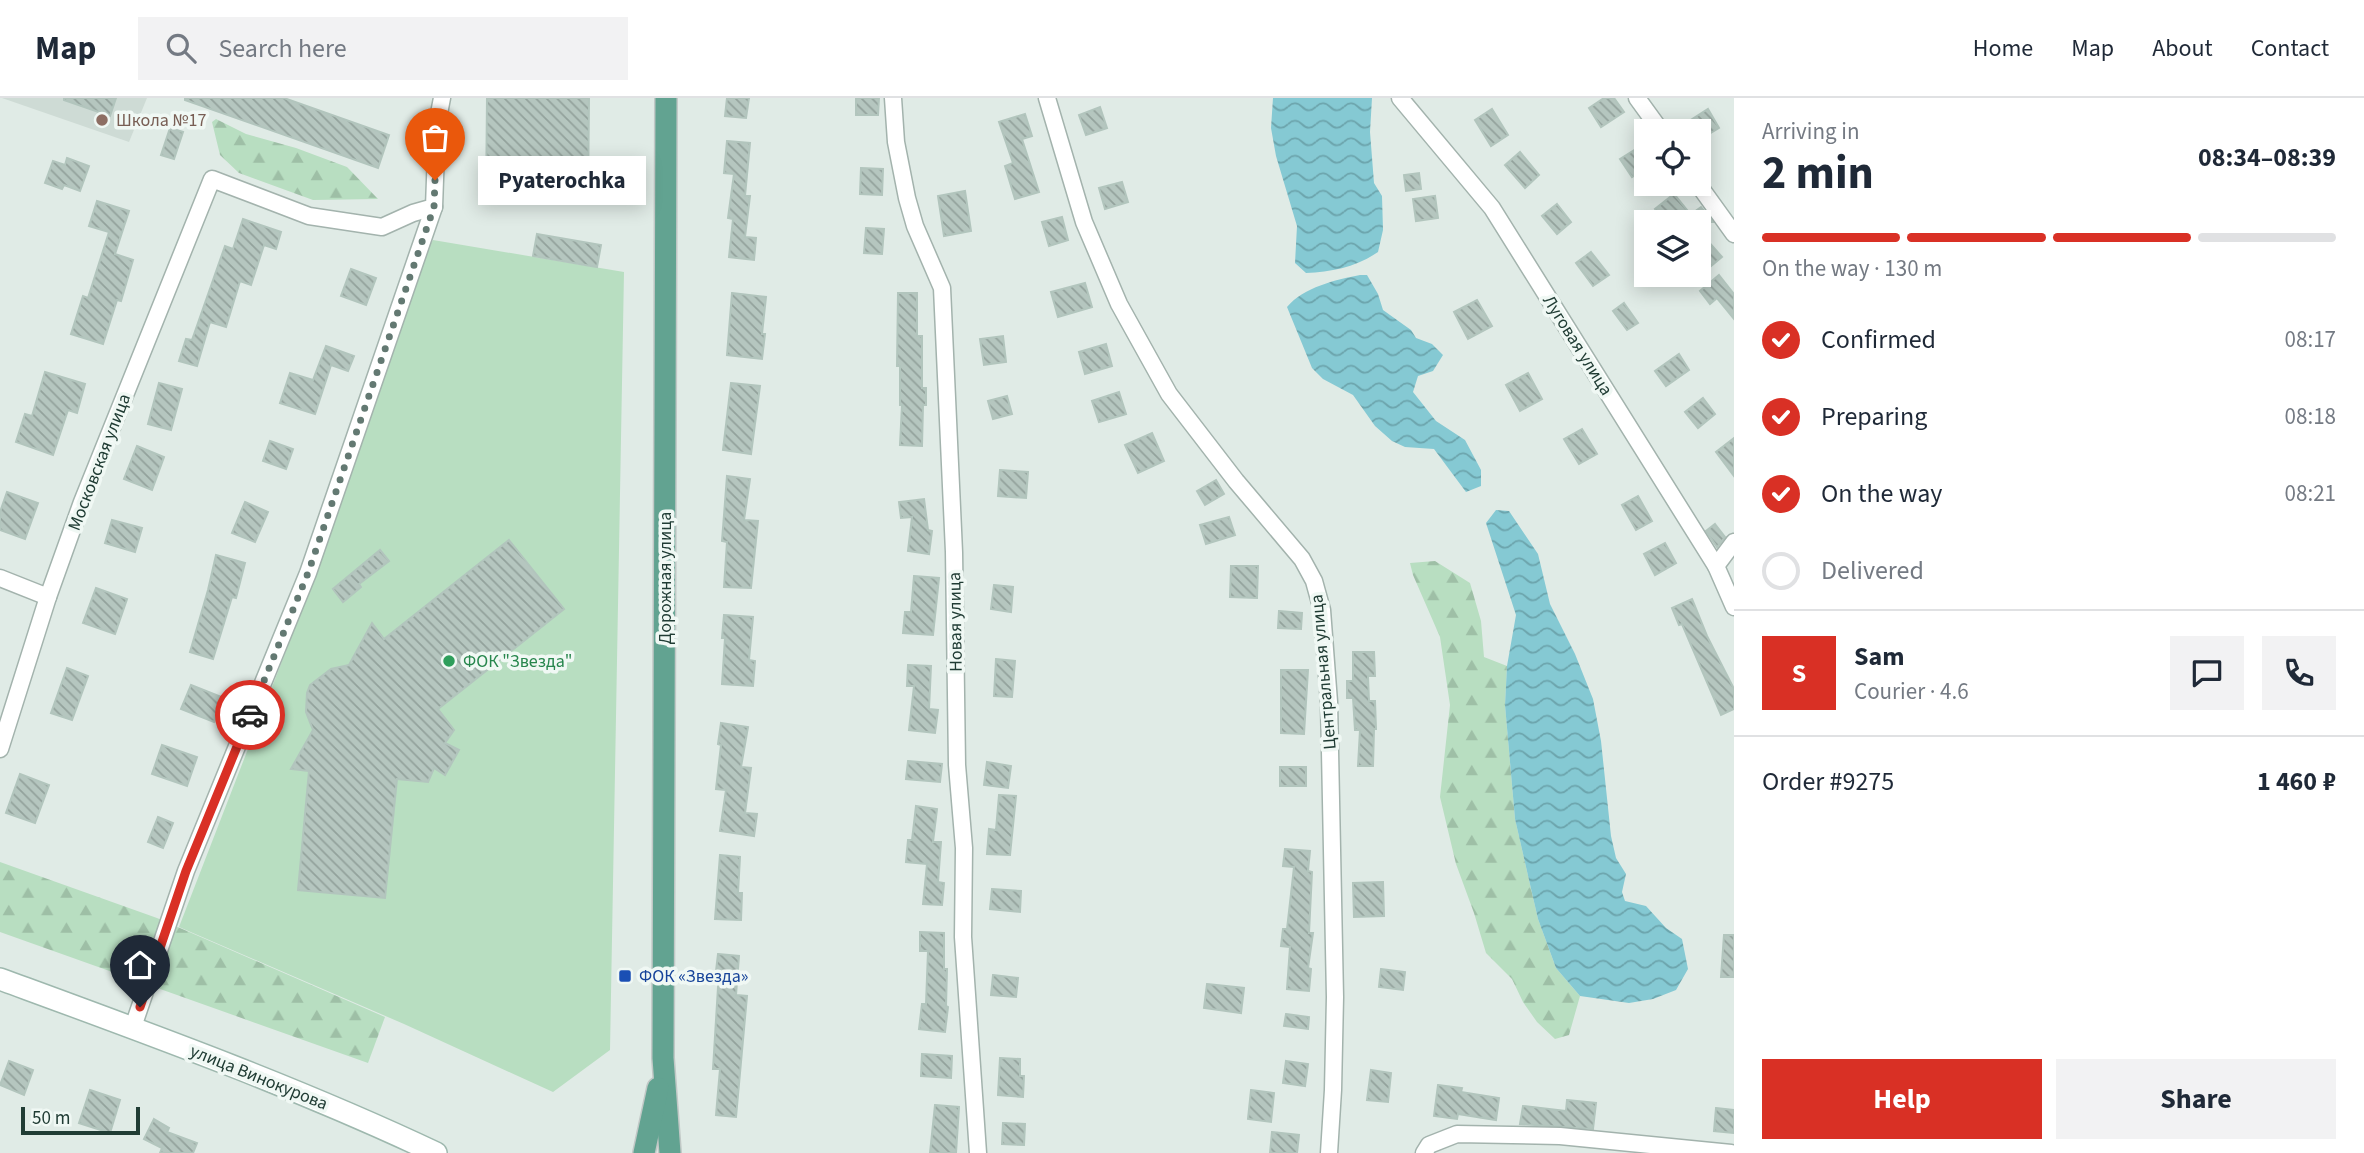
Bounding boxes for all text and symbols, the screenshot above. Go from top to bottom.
search box [138,17,628,80]
text: Map [35,25,96,72]
icon: search [162,29,200,67]
text: Search here [218,30,347,67]
text: Home [1973,31,2033,66]
text: Map [2071,31,2114,66]
text: About [2152,31,2213,66]
text: Contact [2251,31,2329,66]
place label: Школа №17 [116,108,206,133]
pin [405,108,465,180]
marker: Школа №17 [94,112,110,128]
text: Arriving in [1762,115,1860,148]
icon: bag [416,119,454,157]
map controls [1634,119,1711,287]
button: locate [1634,119,1711,196]
text: 08:34–08:39 [2198,139,2336,176]
text: 2 min [1762,141,1874,206]
callout: Pyaterochka [477,155,645,204]
text: Pyaterochka [498,164,626,197]
button: layers [1634,210,1711,287]
text: On the way · 130 m [1762,252,1942,285]
street label: Луговая улица [1537,290,1618,400]
icon: check [1762,321,1800,359]
text: Confirmed [1821,321,1936,358]
text: 08:17 [2285,323,2336,356]
street label: Московская улица [62,390,137,534]
icon: check [1762,398,1800,436]
text: Preparing [1821,398,1927,435]
text: 08:18 [2285,400,2336,433]
icon: check [1762,475,1800,513]
text: On the way [1821,475,1942,512]
text: 08:21 [2285,477,2336,510]
street label: Дорожная улица [653,512,678,644]
text: Delivered [1821,552,1924,589]
street label: Новая улица [942,572,969,672]
street label: Центральная улица [1304,593,1343,750]
button: chat [2170,636,2244,710]
button: phone [2262,636,2336,710]
text: Sam [1854,638,1904,675]
place label: ФОК "Звезда" [463,649,572,674]
marker: ФОК "Звезда" [441,653,457,669]
text: S [1792,655,1806,692]
text: Courier · 4.6 [1854,675,1969,708]
courier [215,680,285,750]
icon: car [231,696,269,734]
text: Order #9275 [1762,763,1894,800]
text: 1 460 ₽ [2257,763,2336,800]
pin [110,935,170,1007]
icon: home [121,946,159,984]
place label: ФОК «Звезда» [639,964,749,989]
marker: ФОК «Звезда» [617,968,633,984]
street label: улица Винокурова [186,1038,331,1116]
button: Help [1762,1059,2042,1139]
button: Share [2056,1059,2336,1139]
scale bar [21,1104,140,1136]
text: 50 m [32,1105,70,1132]

